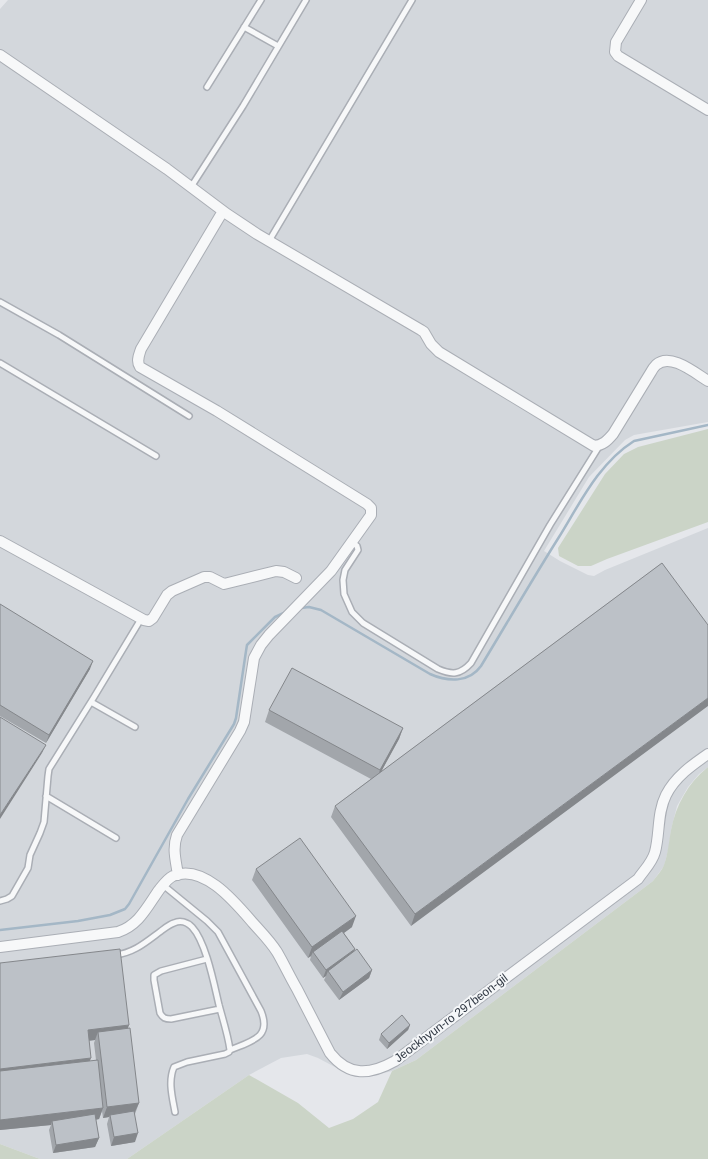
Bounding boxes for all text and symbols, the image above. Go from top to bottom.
street label: Jeockhyun-ro 297beon-gil [392,971,510,1065]

